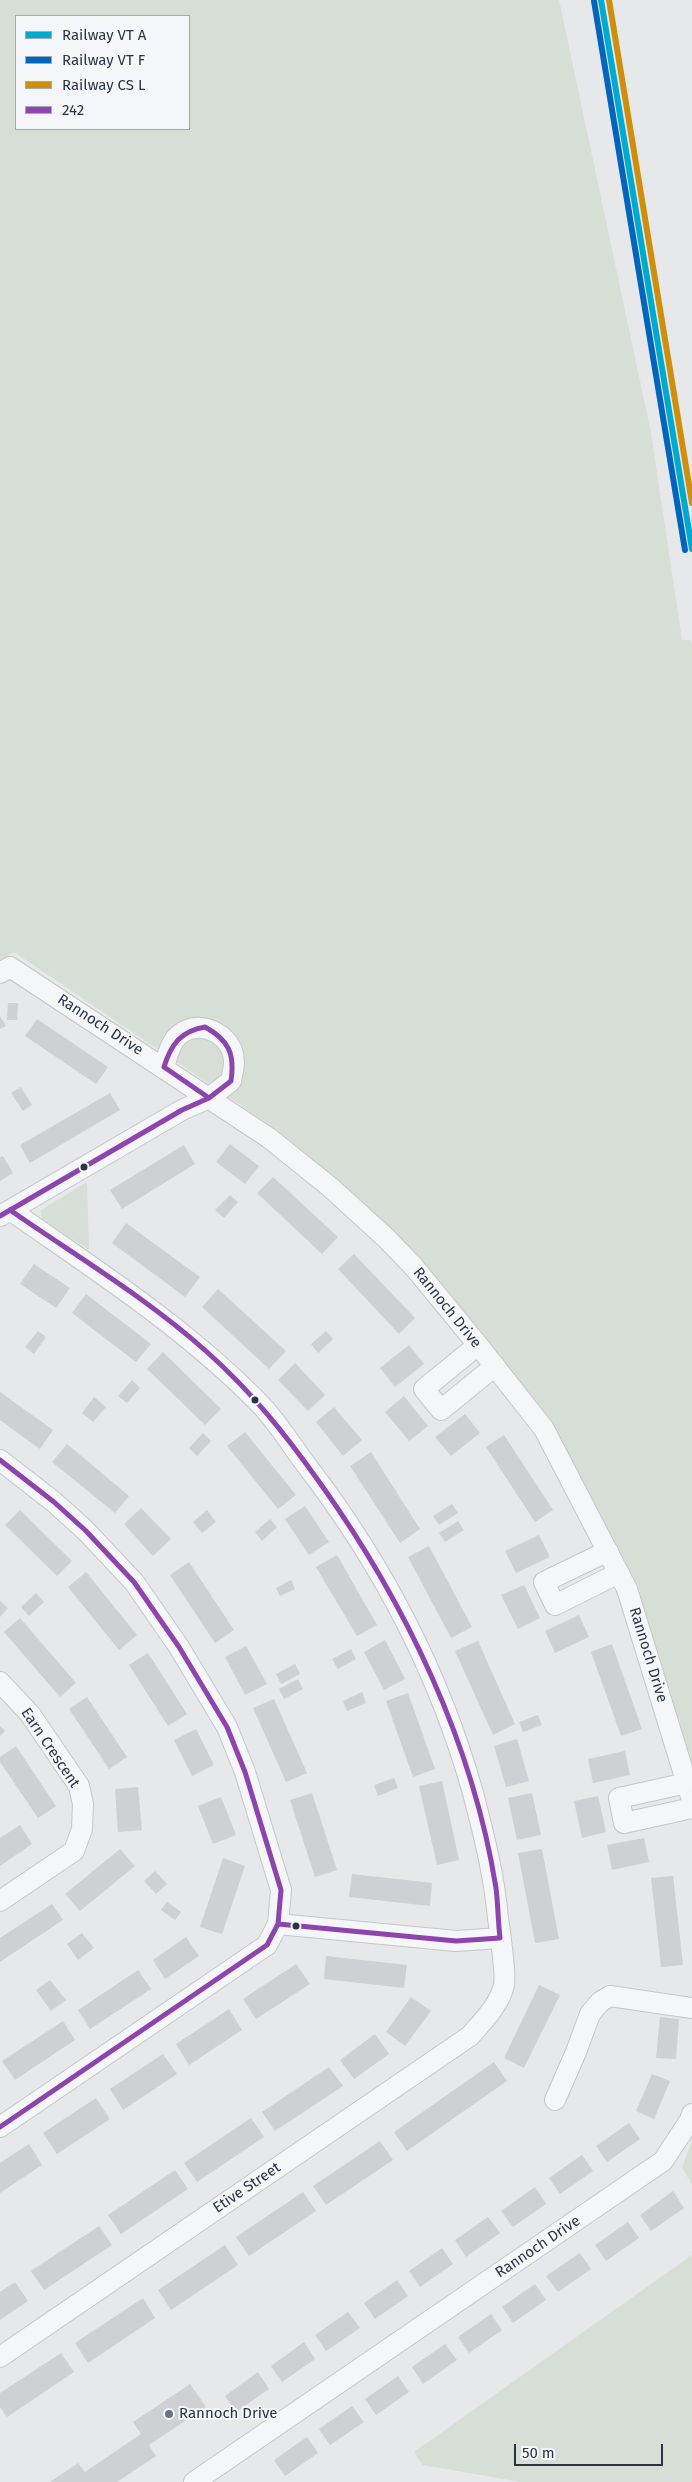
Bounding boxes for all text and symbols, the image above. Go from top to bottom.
legend [15,15,190,130]
text: Railway VT A [62,26,146,44]
text: Railway VT F [62,51,145,69]
text: Railway CS L [62,76,145,94]
text: 242 [62,101,84,119]
street label: Rannoch Drive [54,991,146,1059]
unlabelled marker [79,1162,89,1172]
street label: Rannoch Drive [409,1264,485,1352]
unlabelled marker [250,1395,260,1405]
street label: Rannoch Drive [625,1605,671,1705]
street label: Earn Crescent [17,1705,83,1791]
unlabelled marker [291,1921,301,1931]
street label: Etive Street [210,2159,284,2217]
street label: Rannoch Drive [492,2212,584,2282]
place label: Rannoch Drive [179,2405,278,2423]
marker: Rannoch Drive [163,2408,175,2420]
scale bar [517,2434,666,2466]
text: 50 m [522,2444,555,2462]

